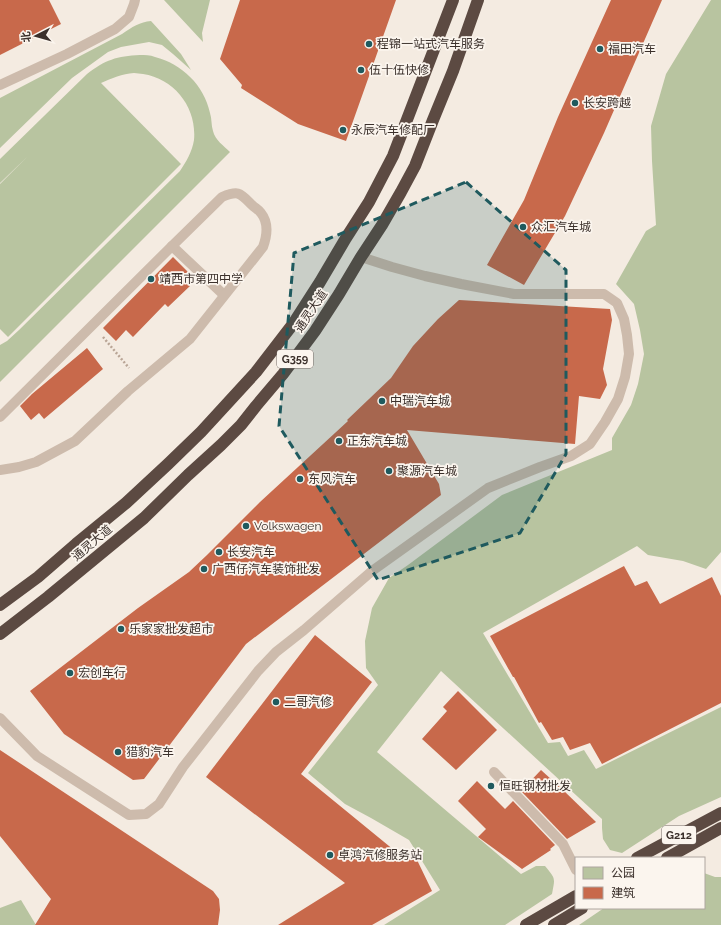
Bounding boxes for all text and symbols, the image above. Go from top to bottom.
north arrow [16,16,56,56]
text: 北 [20,31,34,43]
place label: 程锦一站式汽车服务 [377,37,485,51]
marker: 程锦一站式汽车服务 [364,39,374,49]
place label: 福田汽车 [608,42,656,56]
marker: 福田汽车 [595,44,605,54]
place label: 伍十伍快修 [369,63,429,77]
marker: 伍十伍快修 [356,65,366,75]
place label: 长安跨越 [583,96,631,110]
marker: 长安跨越 [570,98,580,108]
place label: 永辰汽车修配厂 [351,123,435,137]
marker: 永辰汽车修配厂 [338,125,348,135]
place label: 众汇汽车城 [531,220,591,234]
marker: 众汇汽车城 [518,222,528,232]
place label: 靖西市第四中学 [159,272,243,286]
marker: 靖西市第四中学 [146,274,156,284]
street label: 通灵大道 [292,287,330,335]
road number: G359 [277,350,313,368]
place label: 中瑞汽车城 [390,394,450,408]
marker: 中瑞汽车城 [377,396,387,406]
place label: 正东汽车城 [347,434,407,448]
marker: 正东汽车城 [334,436,344,446]
place label: 聚源汽车城 [397,464,457,478]
marker: 聚源汽车城 [384,466,394,476]
place label: 东风汽车 [308,472,356,486]
marker: 东风汽车 [295,474,305,484]
place label: Volkswagen [254,519,321,533]
marker: Volkswagen [241,521,251,531]
street label: 通灵大道 [69,522,115,564]
place label: 长安汽车 [227,545,275,559]
marker: 长安汽车 [214,547,224,557]
place label: 广西仔汽车装饰批发 [212,562,320,576]
marker: 广西仔汽车装饰批发 [199,564,209,574]
place label: 乐家家批发超市 [129,622,213,636]
marker: 乐家家批发超市 [116,624,126,634]
place label: 宏创车行 [78,666,126,680]
marker: 宏创车行 [65,668,75,678]
place label: 二哥汽修 [284,695,332,709]
marker: 二哥汽修 [271,697,281,707]
place label: 猎豹汽车 [126,745,174,759]
marker: 猎豹汽车 [113,747,123,757]
place label: 恒旺钢材批发 [499,779,571,793]
marker: 恒旺钢材批发 [486,781,496,791]
road number: G212 [662,826,696,844]
place label: 卓鸿汽修服务站 [338,848,422,862]
marker: 卓鸿汽修服务站 [325,850,335,860]
legend [575,857,705,909]
text: 公园 [611,866,635,880]
text: 建筑 [611,886,635,900]

